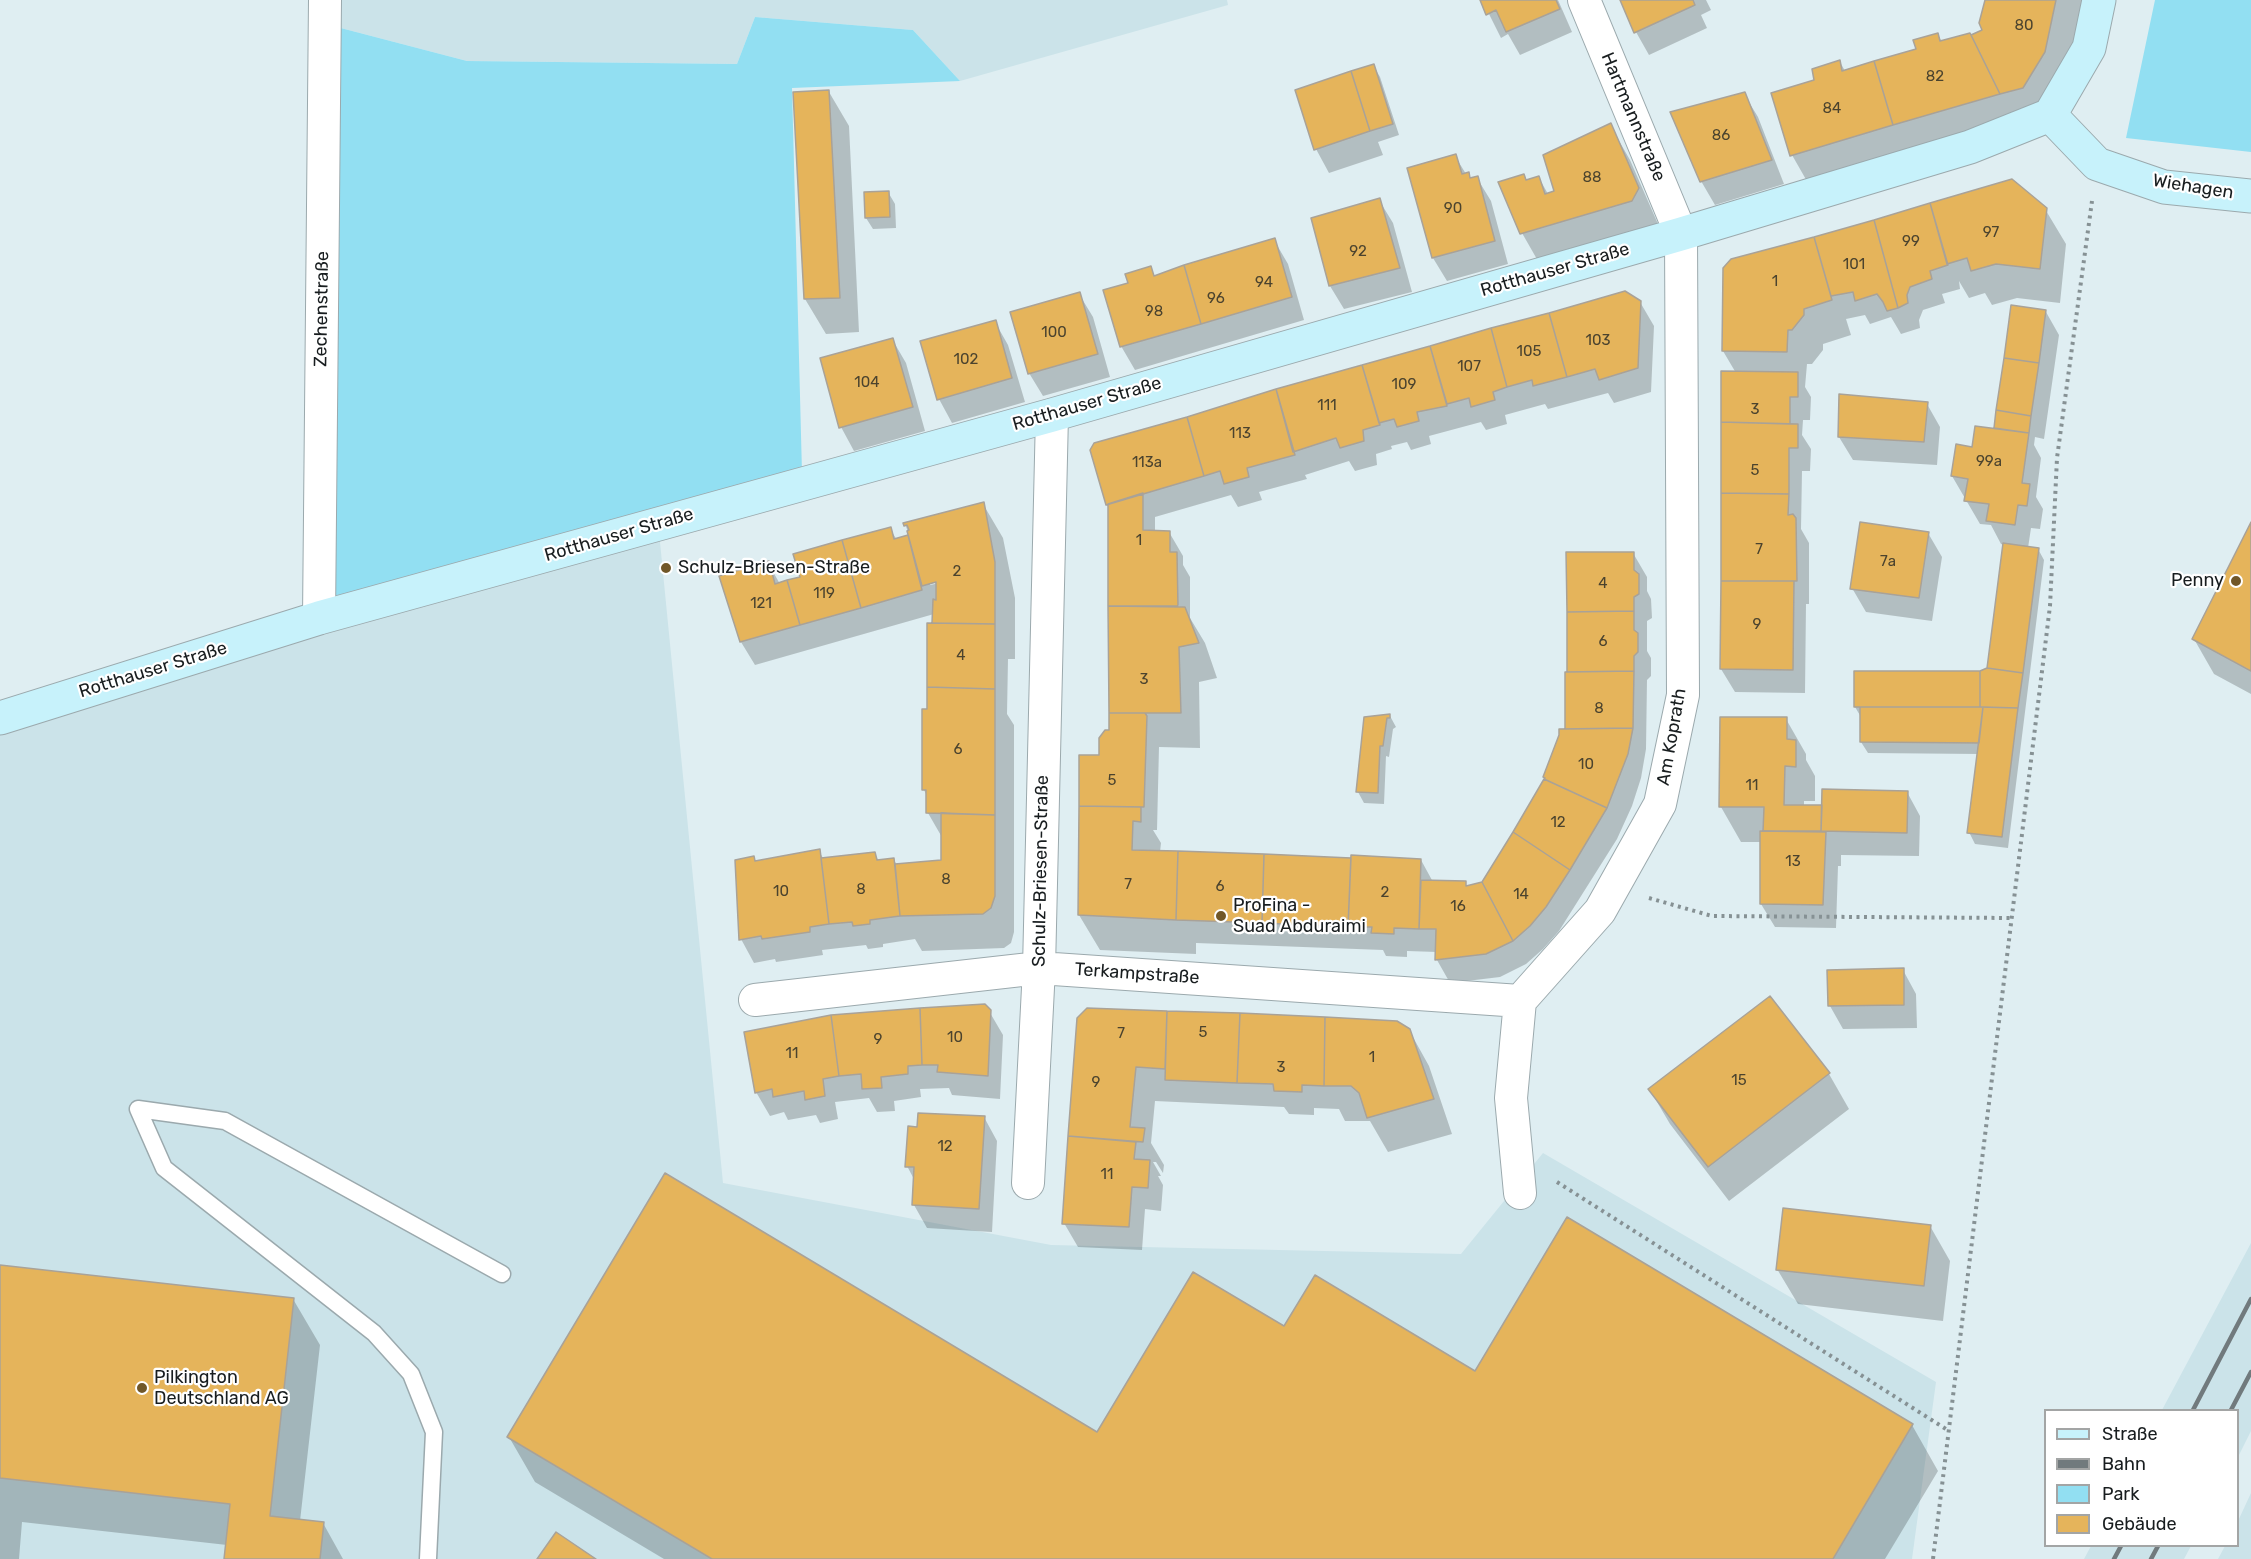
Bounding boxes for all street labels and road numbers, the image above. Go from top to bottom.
street label: Hartmannstraße [1596,49,1670,185]
street label: Wiehagen [2151,170,2235,204]
street label: Rotthauser Straße [1478,238,1632,302]
street label: Zechenstraße [310,251,334,367]
street label: Rotthauser Straße [1010,372,1164,436]
street label: Rotthauser Straße [542,503,696,567]
street label: Rotthauser Straße [76,637,230,703]
street label: Am Koprath [1653,687,1691,787]
street label: Schulz-Briesen-Straße [1029,775,1053,967]
street label: Terkampstraße [1074,959,1200,989]

